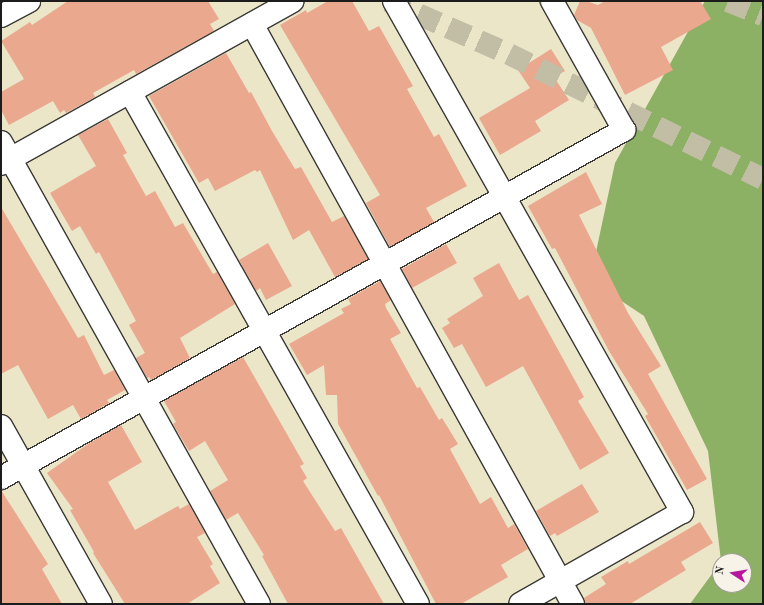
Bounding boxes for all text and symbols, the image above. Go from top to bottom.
north arrow [712,553,752,593]
text: N [714,565,727,576]

